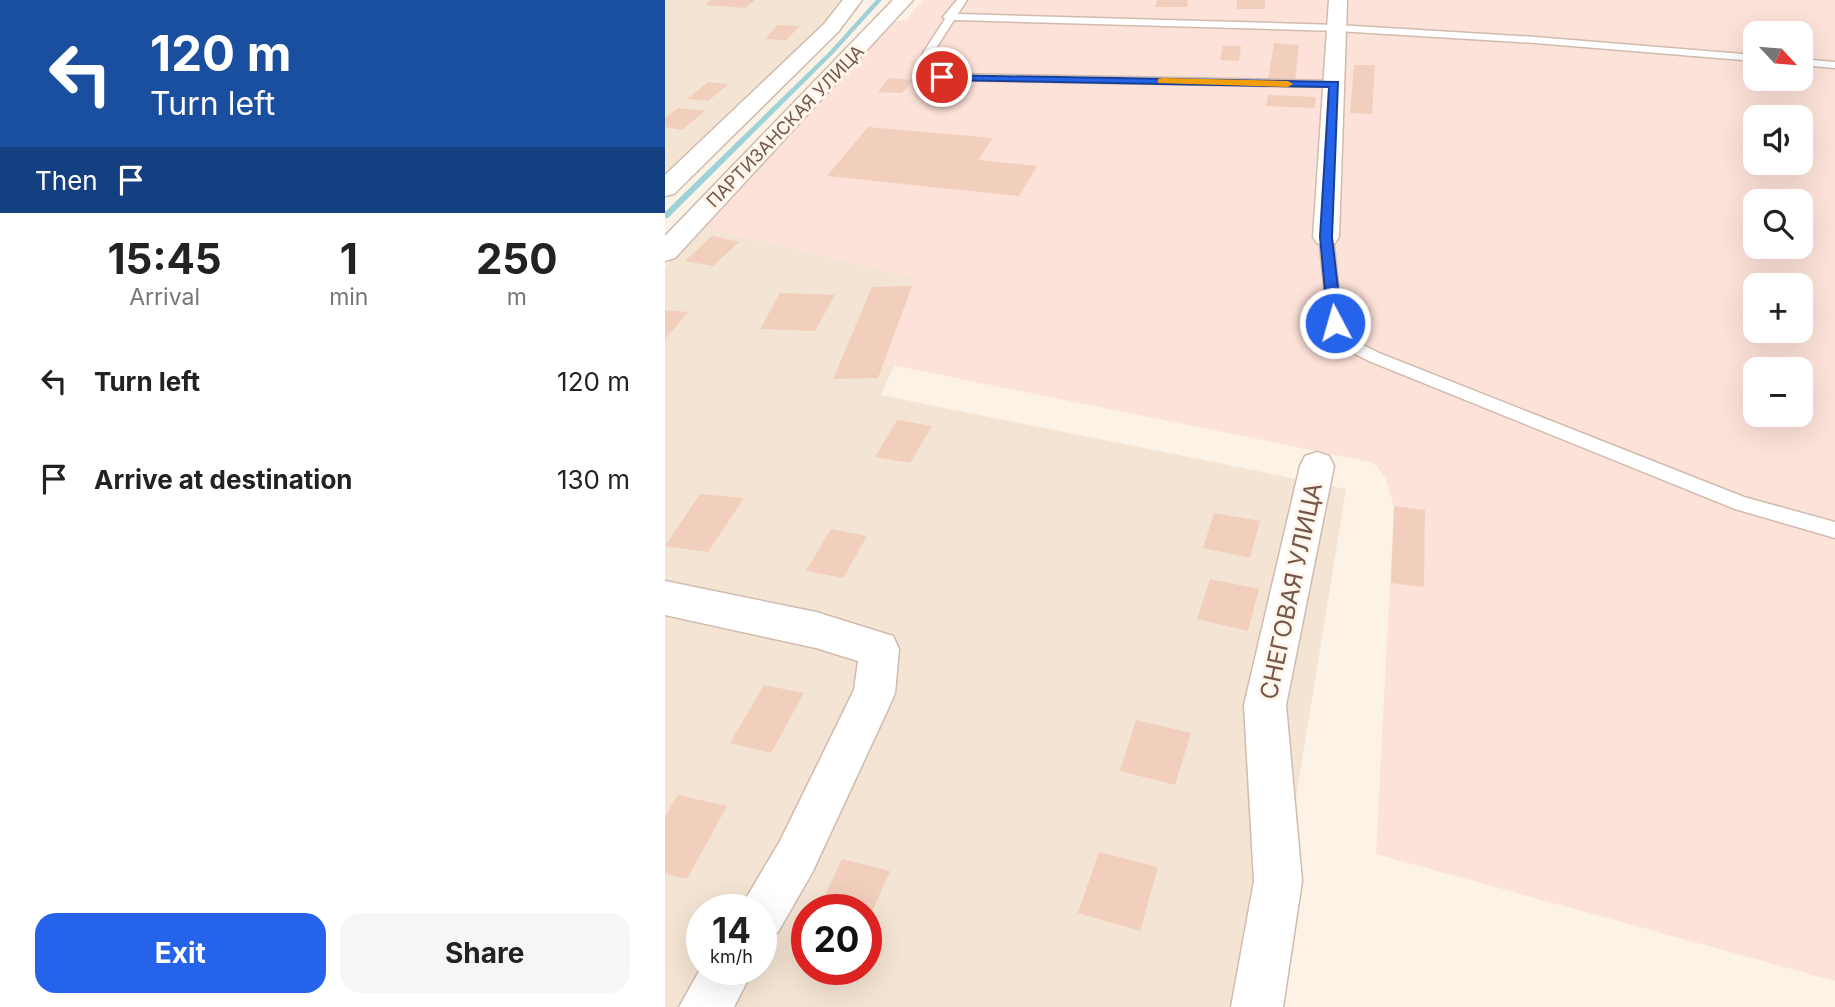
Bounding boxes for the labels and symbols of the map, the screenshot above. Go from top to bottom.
north arrow [1743,21,1813,91]
street label: ПАРТИЗАНСКАЯ УЛИЦА [702,41,868,211]
pin [912,47,972,107]
position arrow [1298,286,1372,360]
street label: СНЕГОВАЯ УЛИЦА [1254,480,1328,702]
speed limit sign: 20 [791,894,882,985]

